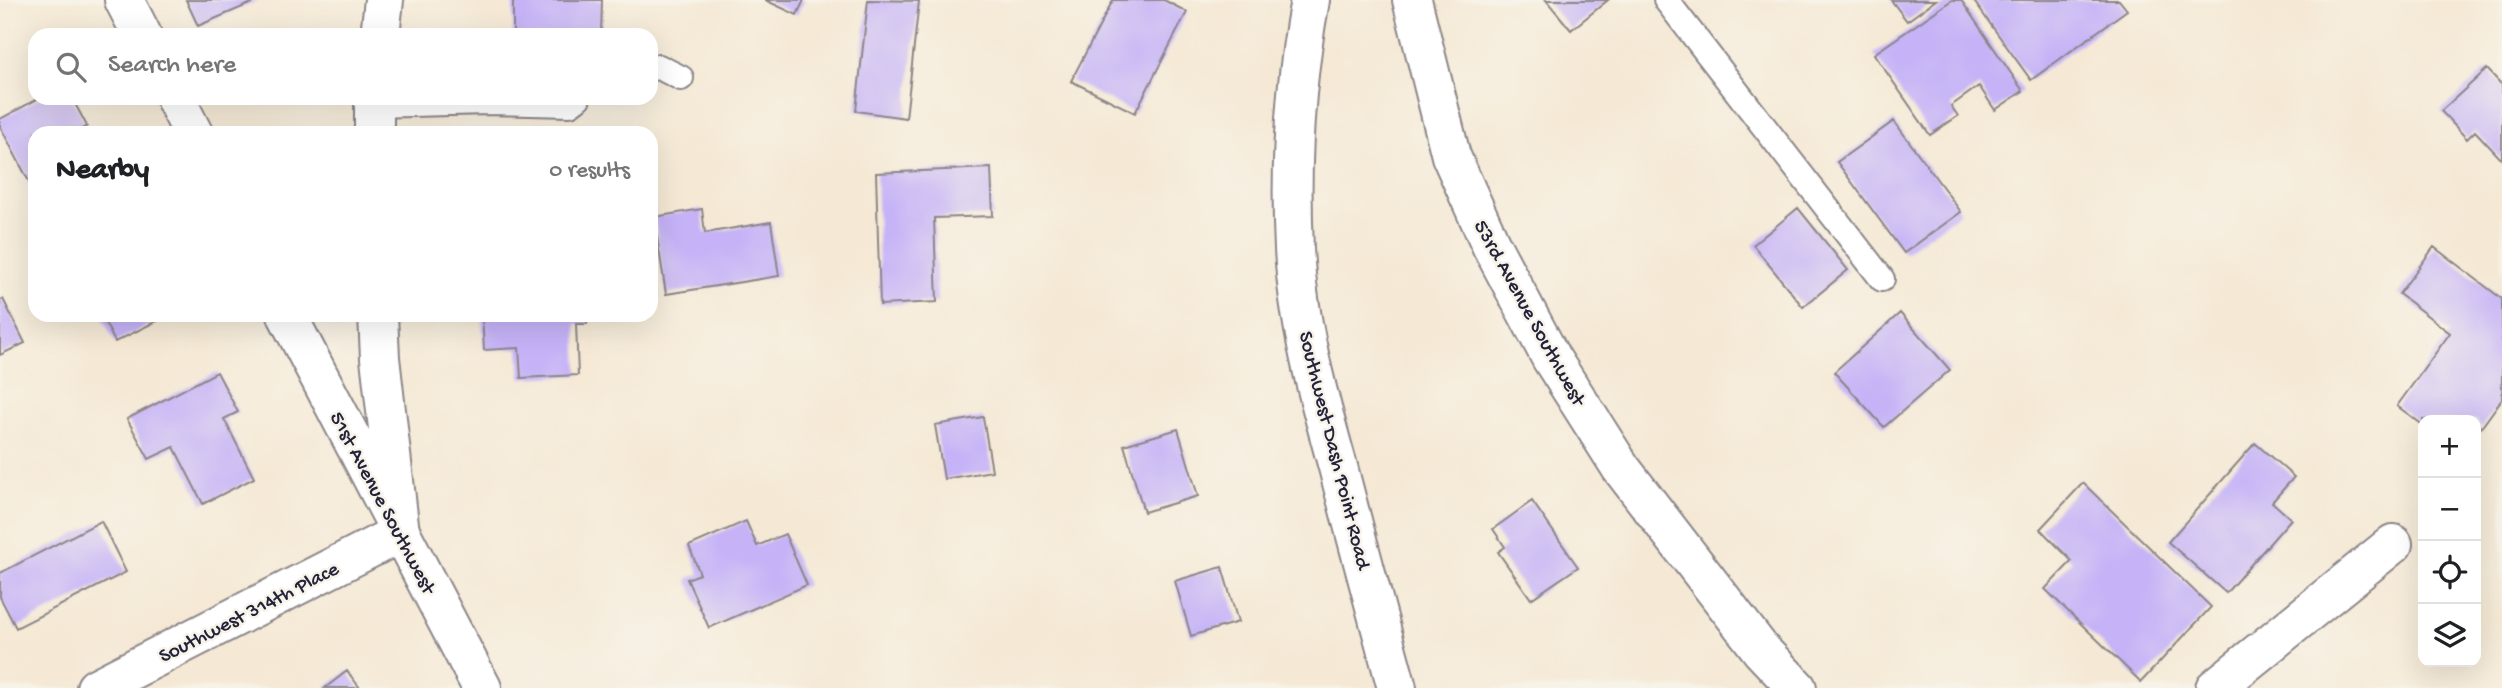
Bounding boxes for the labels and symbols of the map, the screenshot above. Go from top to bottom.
street label: 53rd Avenue Southwest [1466,216,1591,413]
street label: Southwest Dash Point Road [1291,329,1375,574]
street label: 51st Avenue Southwest [322,408,441,601]
street label: Southwest 314th Place [155,557,345,670]

